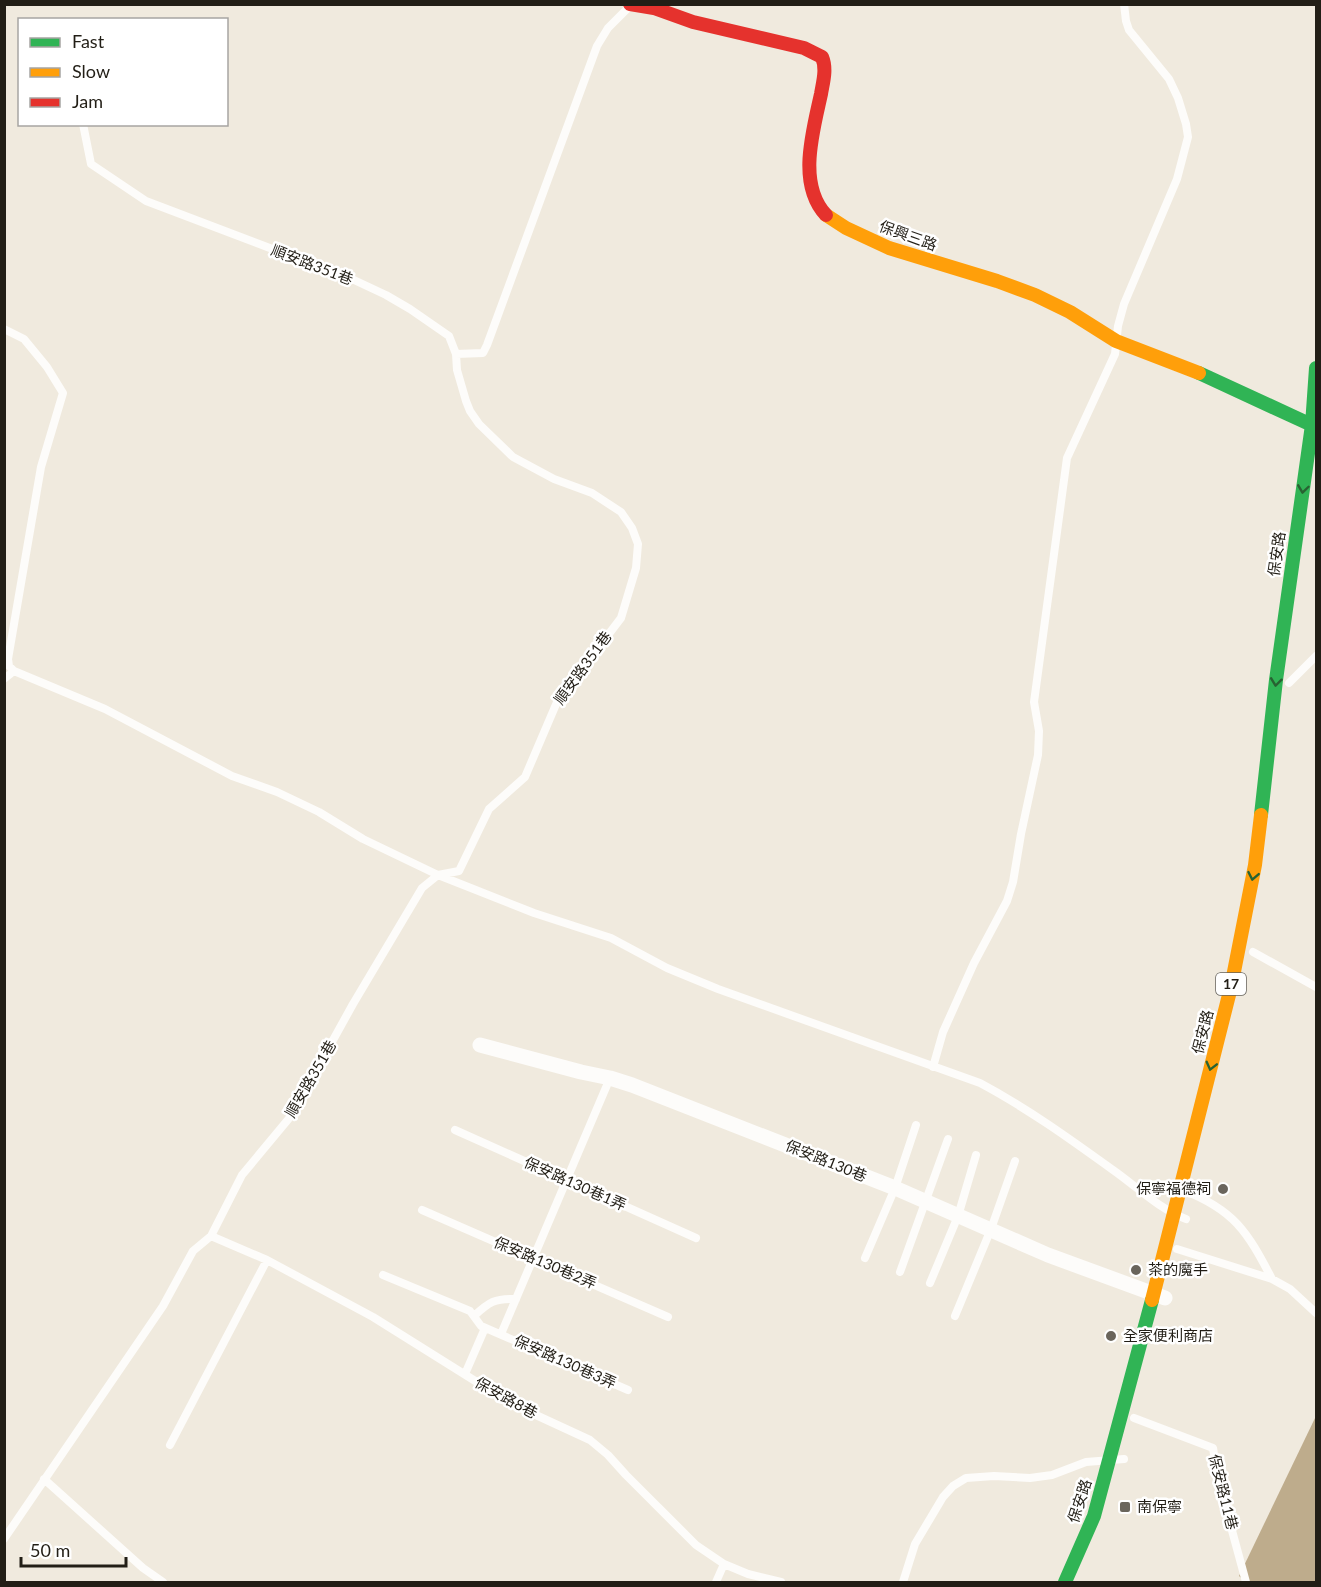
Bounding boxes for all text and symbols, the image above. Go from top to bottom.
legend [18,18,228,126]
text: Fast [72,30,105,52]
text: Slow [72,60,110,82]
text: Jam [72,90,103,112]
street label: 保興三路 [877,216,940,254]
street label: 順安路351巷 [269,240,356,288]
one-way arrow [1297,484,1309,494]
street label: 保安路 [1264,530,1288,577]
street label: 順安路351巷 [550,627,615,708]
one-way arrow [1270,678,1282,687]
one-way arrow [1247,870,1260,880]
road number: 17 [1216,973,1246,995]
street label: 保安路 [1188,1008,1216,1056]
street label: 順安路351巷 [281,1037,339,1120]
one-way arrow [1206,1061,1219,1071]
street label: 保安路130巷 [783,1136,870,1185]
street label: 保安路130巷1弄 [522,1153,629,1214]
place label: 保寧福德祠 [1136,1179,1211,1197]
marker: 保寧福德祠 [1216,1182,1230,1196]
street label: 保安路130巷2弄 [491,1232,599,1292]
place label: 茶的魔手 [1148,1260,1208,1278]
marker: 茶的魔手 [1129,1263,1143,1277]
place label: 全家便利商店 [1123,1326,1213,1344]
marker: 全家便利商店 [1104,1329,1118,1343]
street label: 保安路130巷3弄 [512,1331,619,1392]
street label: 保安路8巷 [472,1373,541,1422]
street label: 保安路11巷 [1206,1452,1242,1531]
street label: 保安路 [1064,1477,1095,1525]
place label: 南保寧 [1137,1497,1182,1515]
marker: 南保寧 [1118,1500,1132,1514]
scale bar [21,1530,126,1568]
text: 50 m [30,1539,70,1561]

